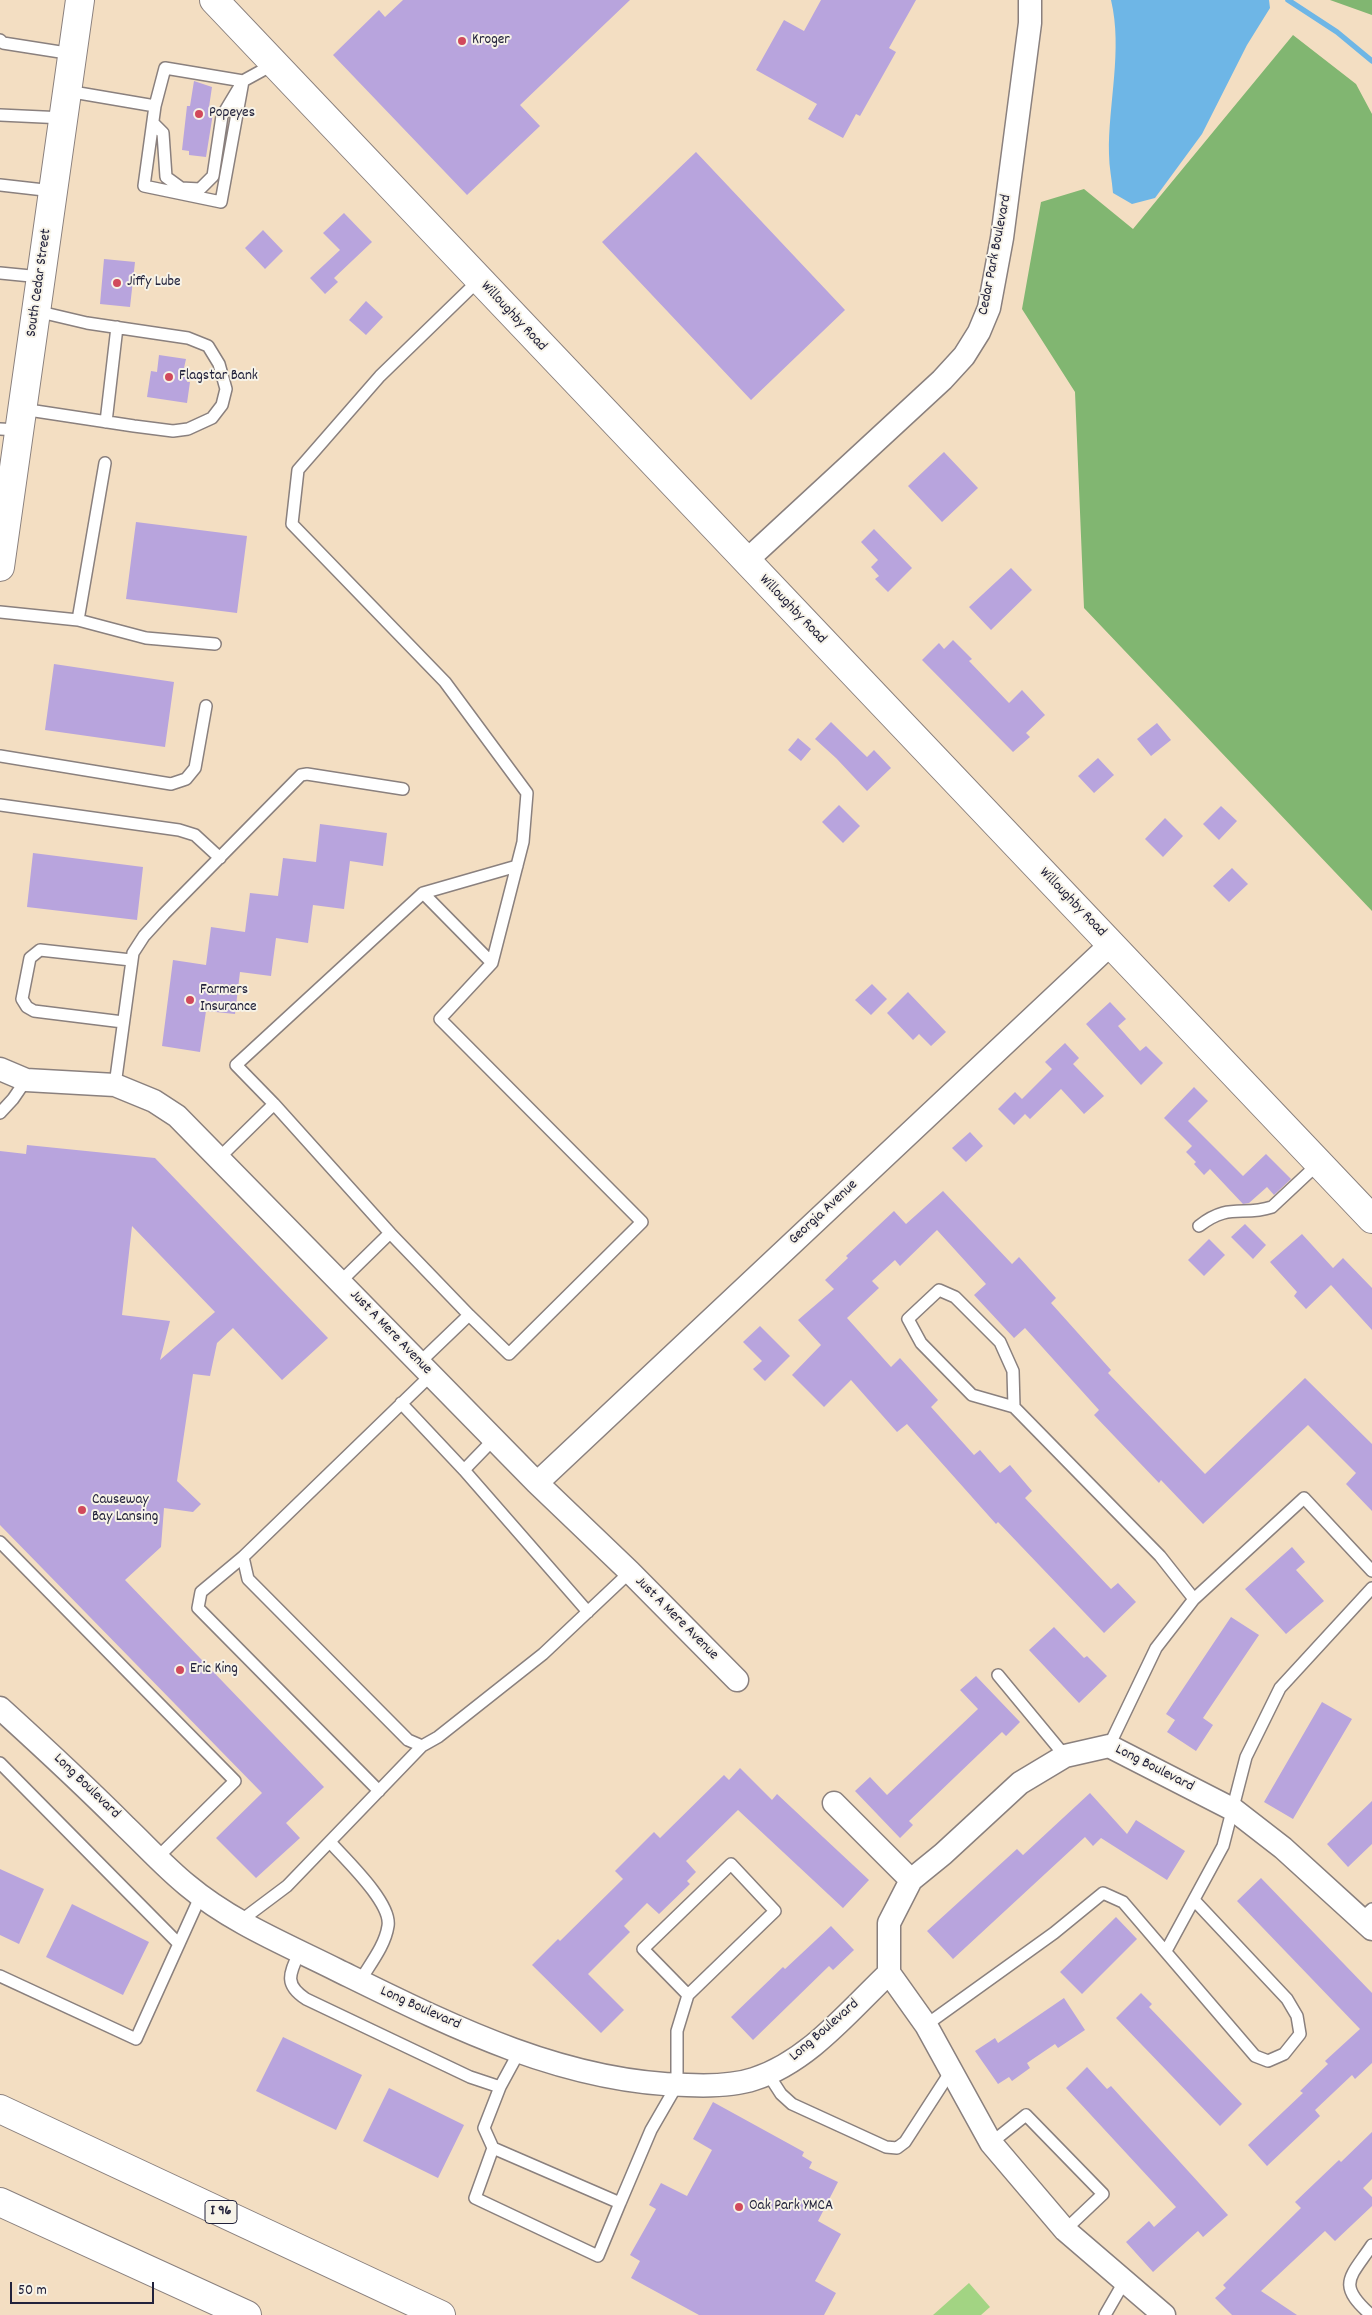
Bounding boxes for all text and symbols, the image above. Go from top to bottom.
place label: Kroger [472,32,510,50]
marker: Kroger [456,35,468,47]
place label: Popeyes [209,105,255,123]
marker: Popeyes [193,108,205,120]
street label: Cedar Park Boulevard [975,193,1017,317]
street label: South Cedar Street [23,228,57,338]
place label: Jiffy Lube [127,274,181,292]
marker: Jiffy Lube [111,277,123,289]
street label: Willoughby Road [476,278,550,356]
place label: Flagstar Bank [179,368,258,386]
marker: Flagstar Bank [163,371,175,383]
street label: Willoughby Road [755,572,829,648]
street label: Willoughby Road [1035,865,1109,941]
place label: Farmers Insurance [200,982,257,1017]
marker: Farmers Insurance [184,994,196,1006]
street label: Georgia Avenue [786,1177,862,1249]
street label: Just A Mere Avenue [345,1287,435,1379]
place label: Causeway Bay Lansing [92,1492,158,1527]
marker: Causeway Bay Lansing [76,1504,88,1516]
street label: Just A Mere Avenue [630,1573,722,1665]
place label: Eric King [190,1661,238,1679]
marker: Eric King [174,1664,186,1676]
street label: Long Boulevard [1112,1741,1196,1797]
street label: Long Boulevard [49,1751,123,1823]
street label: Long Boulevard [377,1983,463,2035]
street label: Long Boulevard [787,1996,863,2066]
place label: Oak Park YMCA [749,2198,833,2216]
road number: I 96 [205,2200,237,2224]
marker: Oak Park YMCA [733,2201,745,2213]
scale bar [12,2272,156,2304]
text: 50 m [18,2280,47,2302]

